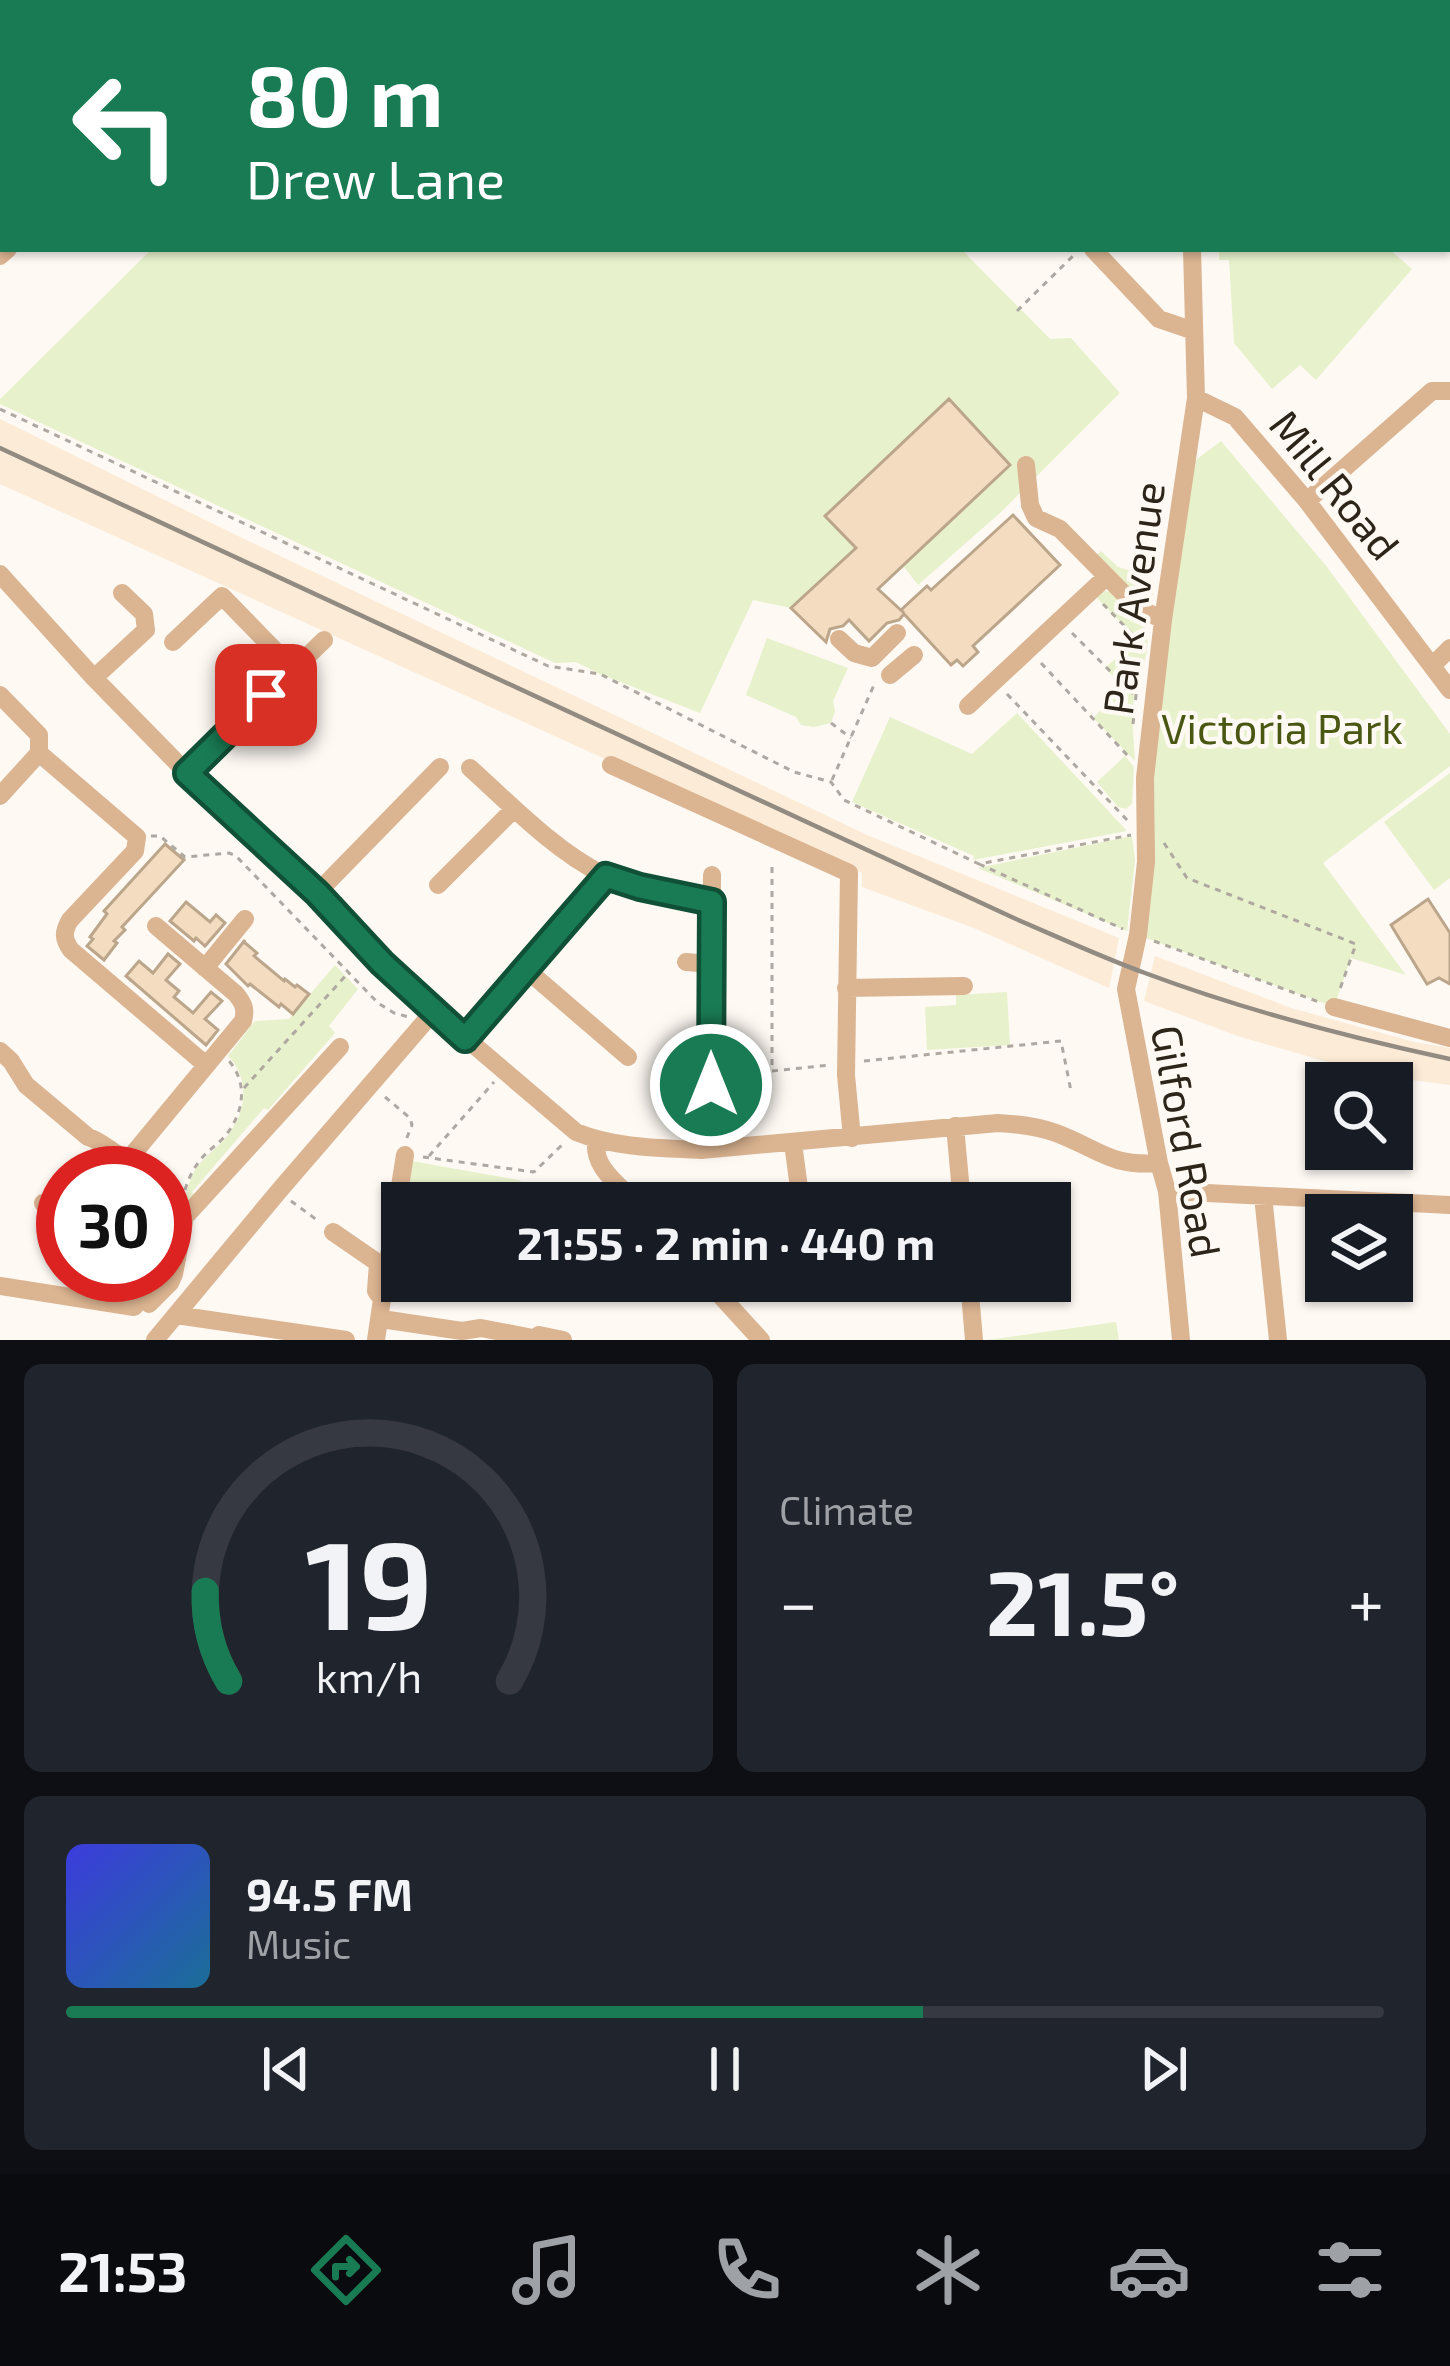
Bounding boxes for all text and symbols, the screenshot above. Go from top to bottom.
text: 80 m [246,43,443,144]
icon: left [48,48,204,204]
text: Drew Lane [246,145,505,210]
street label: Mill Road [1261,399,1411,569]
street label: Park Avenue [1091,478,1173,718]
pin [215,644,317,746]
icon: arrive [233,662,299,728]
park label: Victoria Park [1161,702,1403,752]
street label: Gilford Road [1143,1021,1233,1261]
position arrow [648,1022,774,1148]
map controls [1305,1062,1413,1302]
button: search [1305,1062,1413,1170]
speed limit sign: 30 [36,1146,192,1302]
button: layers [1305,1194,1413,1302]
text: 21:55 · 2 min · 440 m [517,1215,935,1269]
text: Climate [779,1486,914,1533]
text: 19 [305,1505,432,1655]
text: 21.5° [986,1546,1180,1654]
text: − [779,1561,818,1640]
text: + [1348,1561,1384,1640]
text: km/h [315,1650,422,1702]
text: 94.5 FM [246,1866,413,1920]
text: Music [246,1920,351,1967]
icon: previous [253,2036,319,2102]
icon: pause [692,2036,758,2102]
icon: next [1131,2036,1197,2102]
icon: directions [304,2228,388,2312]
icon: music [505,2228,589,2312]
icon: phone [705,2228,789,2312]
icon: climate [906,2228,990,2312]
icon: car [1107,2228,1191,2312]
icon: filters [1308,2228,1392,2312]
text: 21:53 [58,2238,187,2303]

